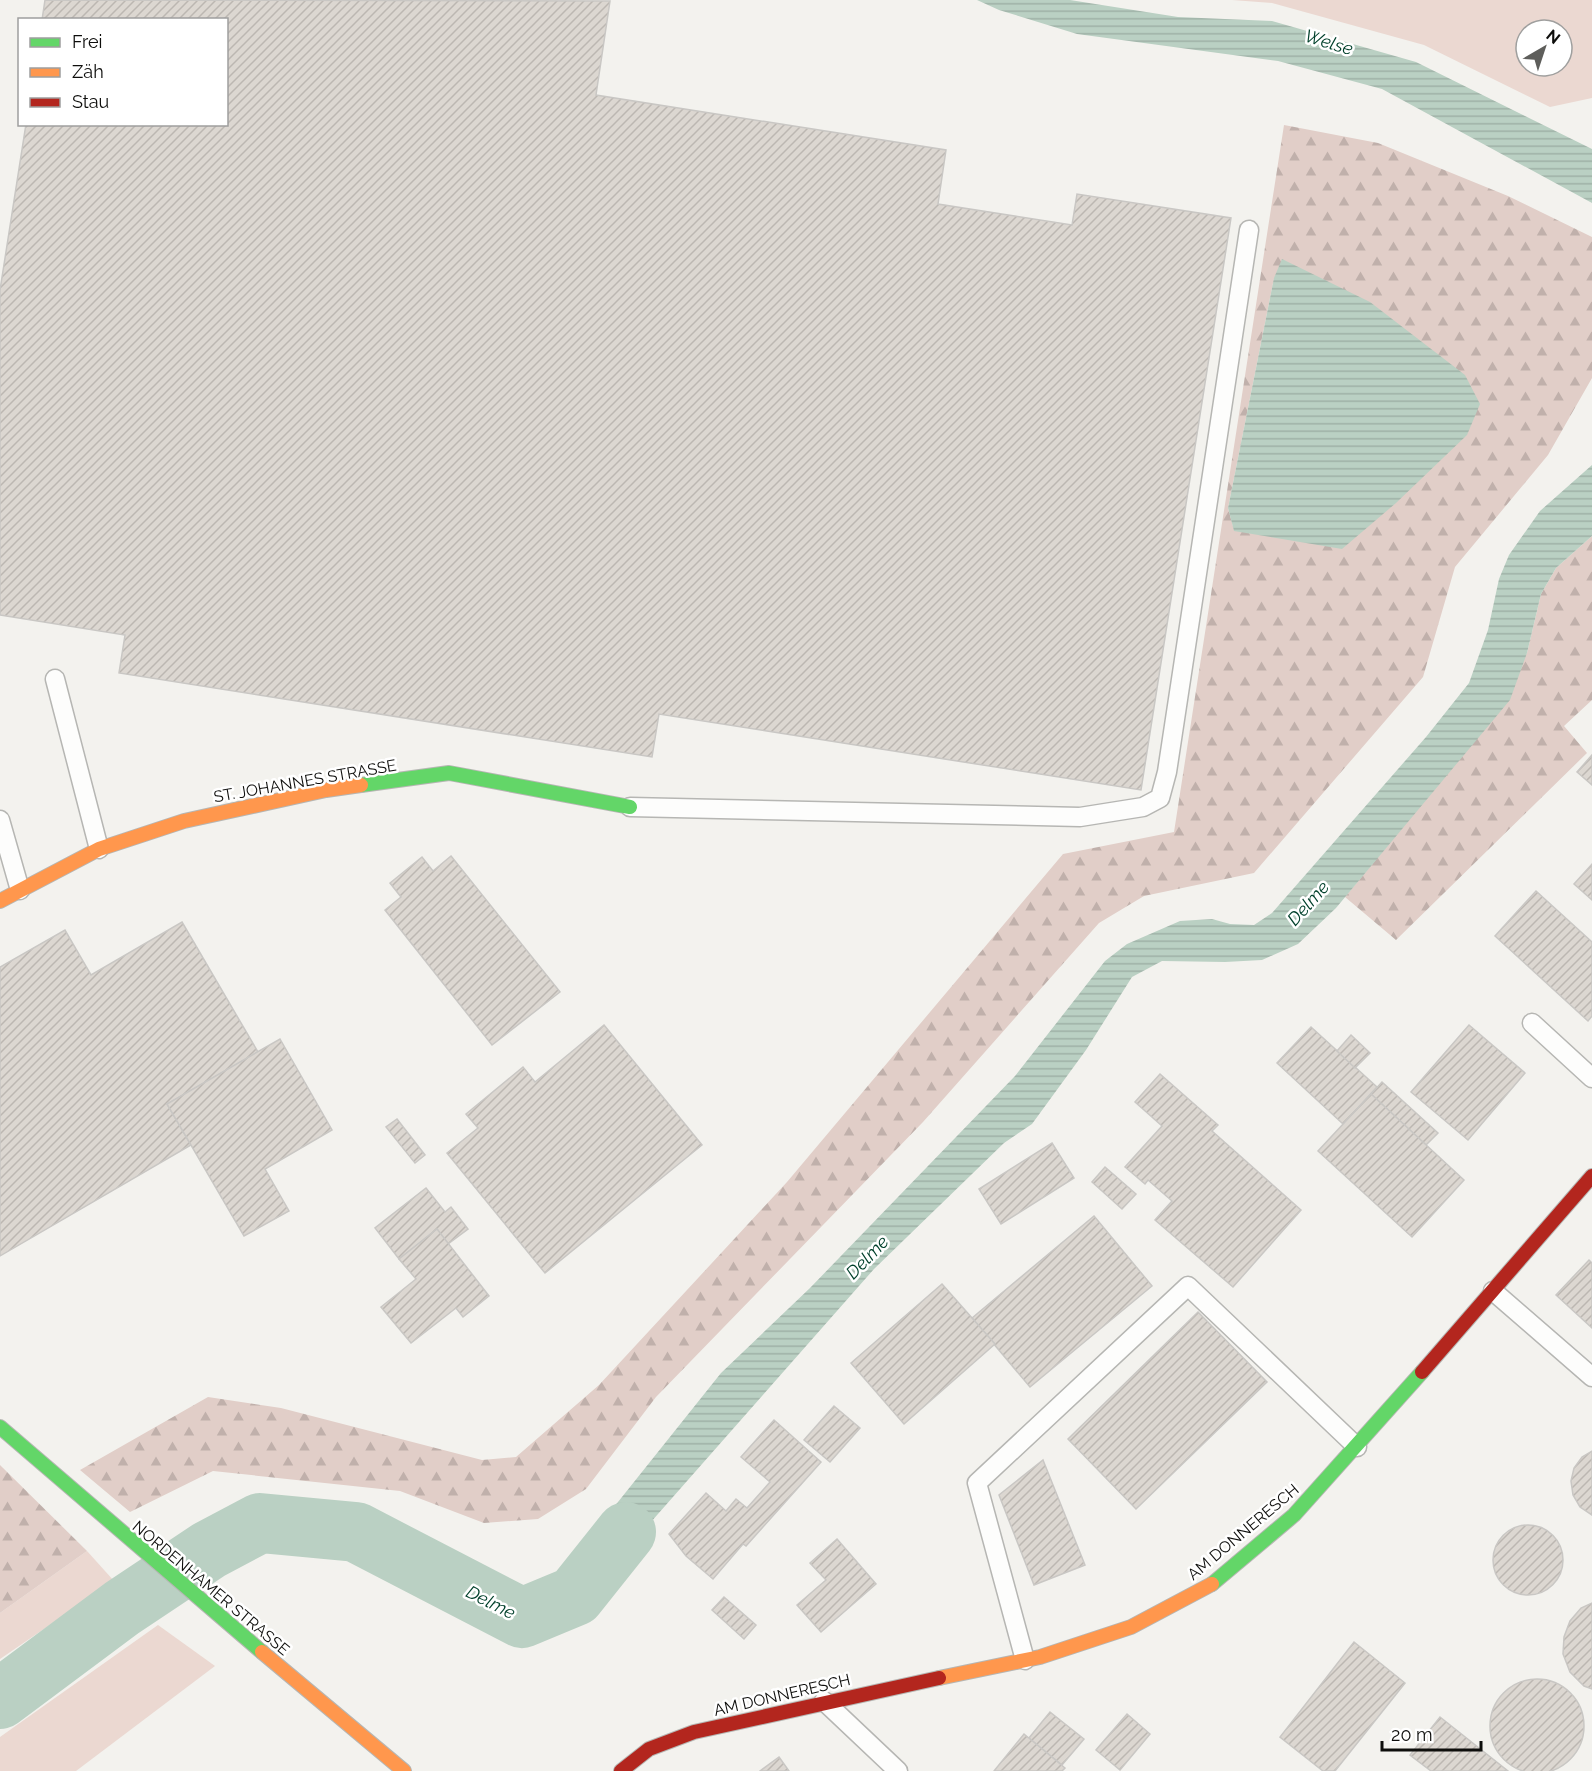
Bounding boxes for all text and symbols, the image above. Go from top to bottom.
legend [18,18,228,126]
north arrow [1514,18,1574,78]
water label: Welse [1302,25,1356,59]
text: N [1542,26,1564,48]
text: Frei [72,31,102,52]
text: Zäh [72,61,104,82]
text: Stau [72,91,109,112]
street label: ST. JOHANNES STRASSE [212,756,398,806]
water label: Delme [1283,876,1334,929]
water label: Delme [841,1231,893,1283]
street label: AM DONNERESCH [1183,1480,1303,1584]
street label: NORDENHAMER STRASSE [129,1517,293,1659]
water label: Delme [463,1581,519,1623]
street label: AM DONNERESCH [712,1670,852,1720]
scale bar [1382,1714,1481,1752]
text: 20 m [1391,1724,1433,1745]

